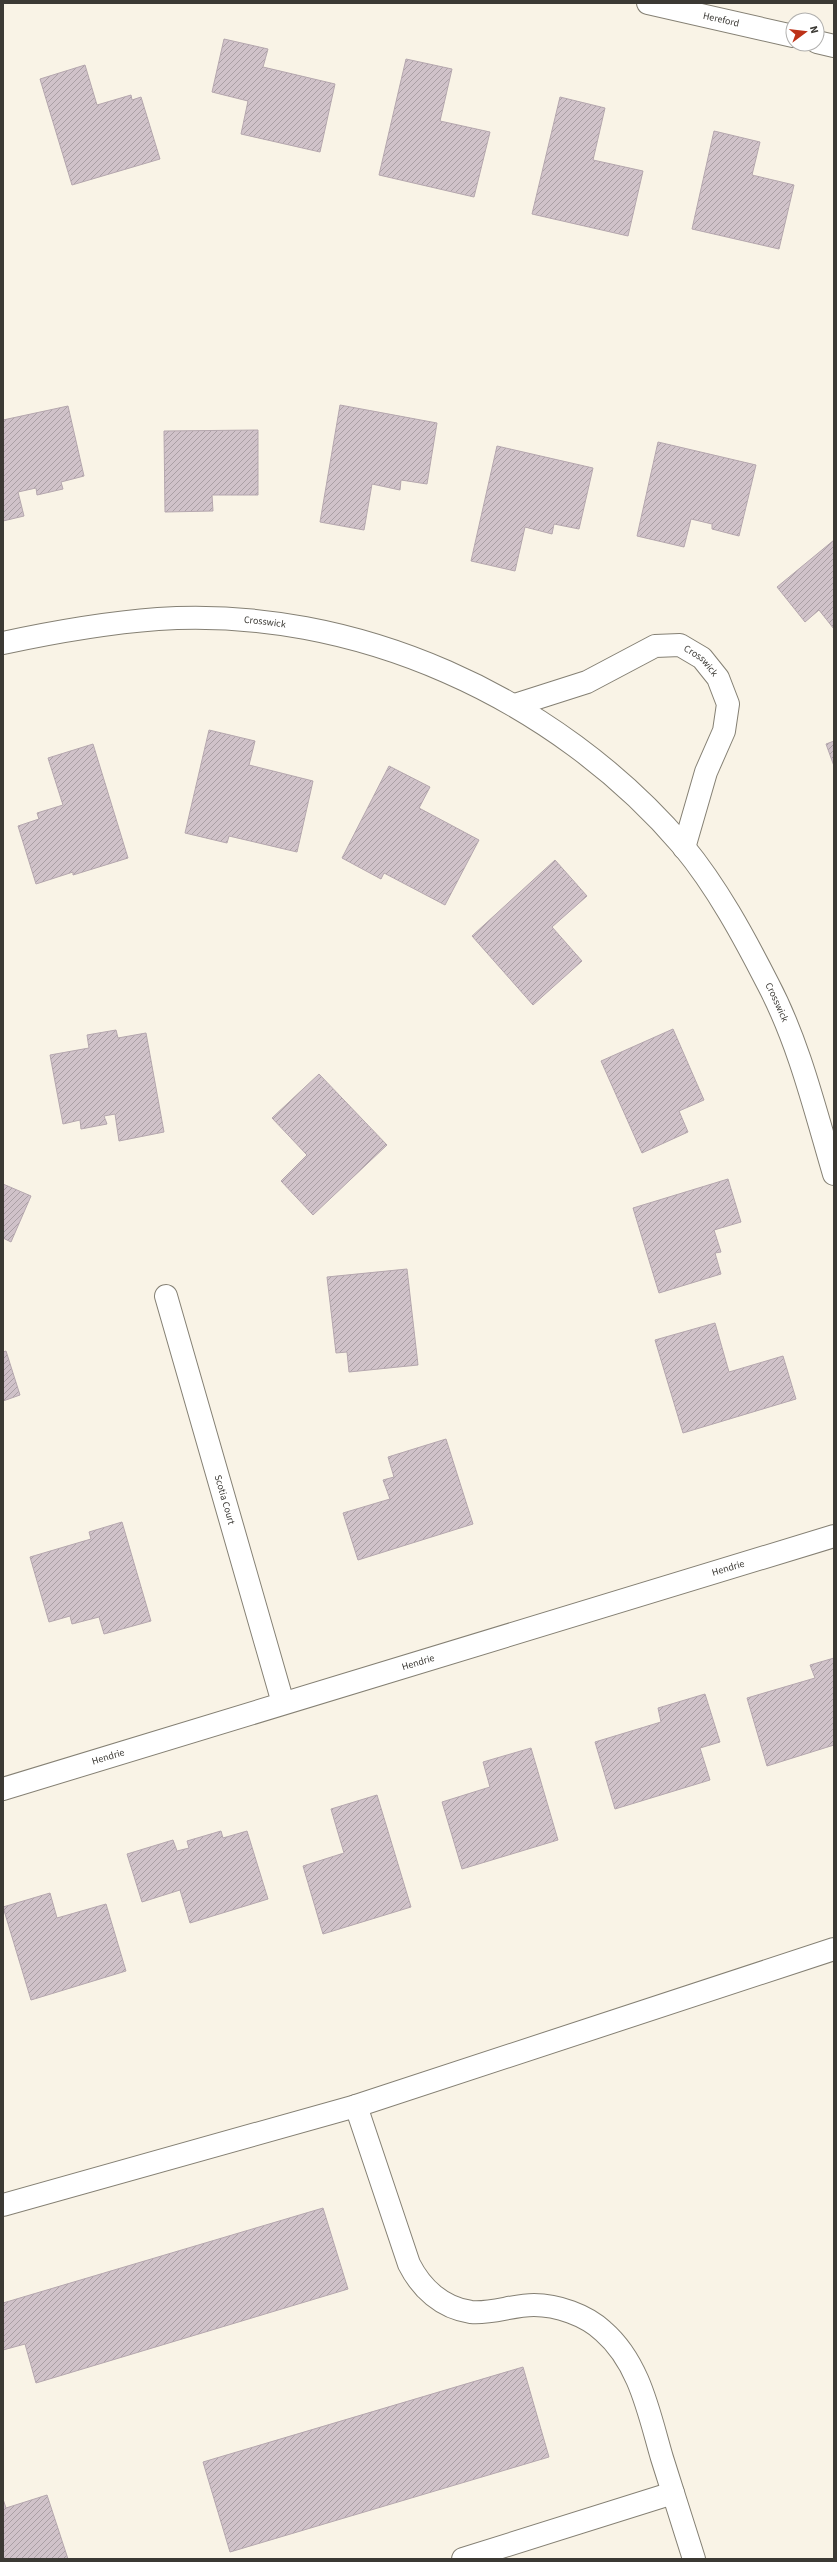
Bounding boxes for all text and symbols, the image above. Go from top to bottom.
street label: Hereford [702,9,741,31]
north arrow [785,12,825,52]
text: N [806,24,822,35]
street label: Crosswick [243,613,287,632]
street label: Crosswick [681,642,721,680]
street label: Crosswick [761,980,792,1024]
street label: Scotia Court [211,1473,239,1527]
street label: Hendrie [710,1557,746,1580]
street label: Hendrie [400,1651,436,1674]
street label: Hendrie [90,1745,126,1769]

